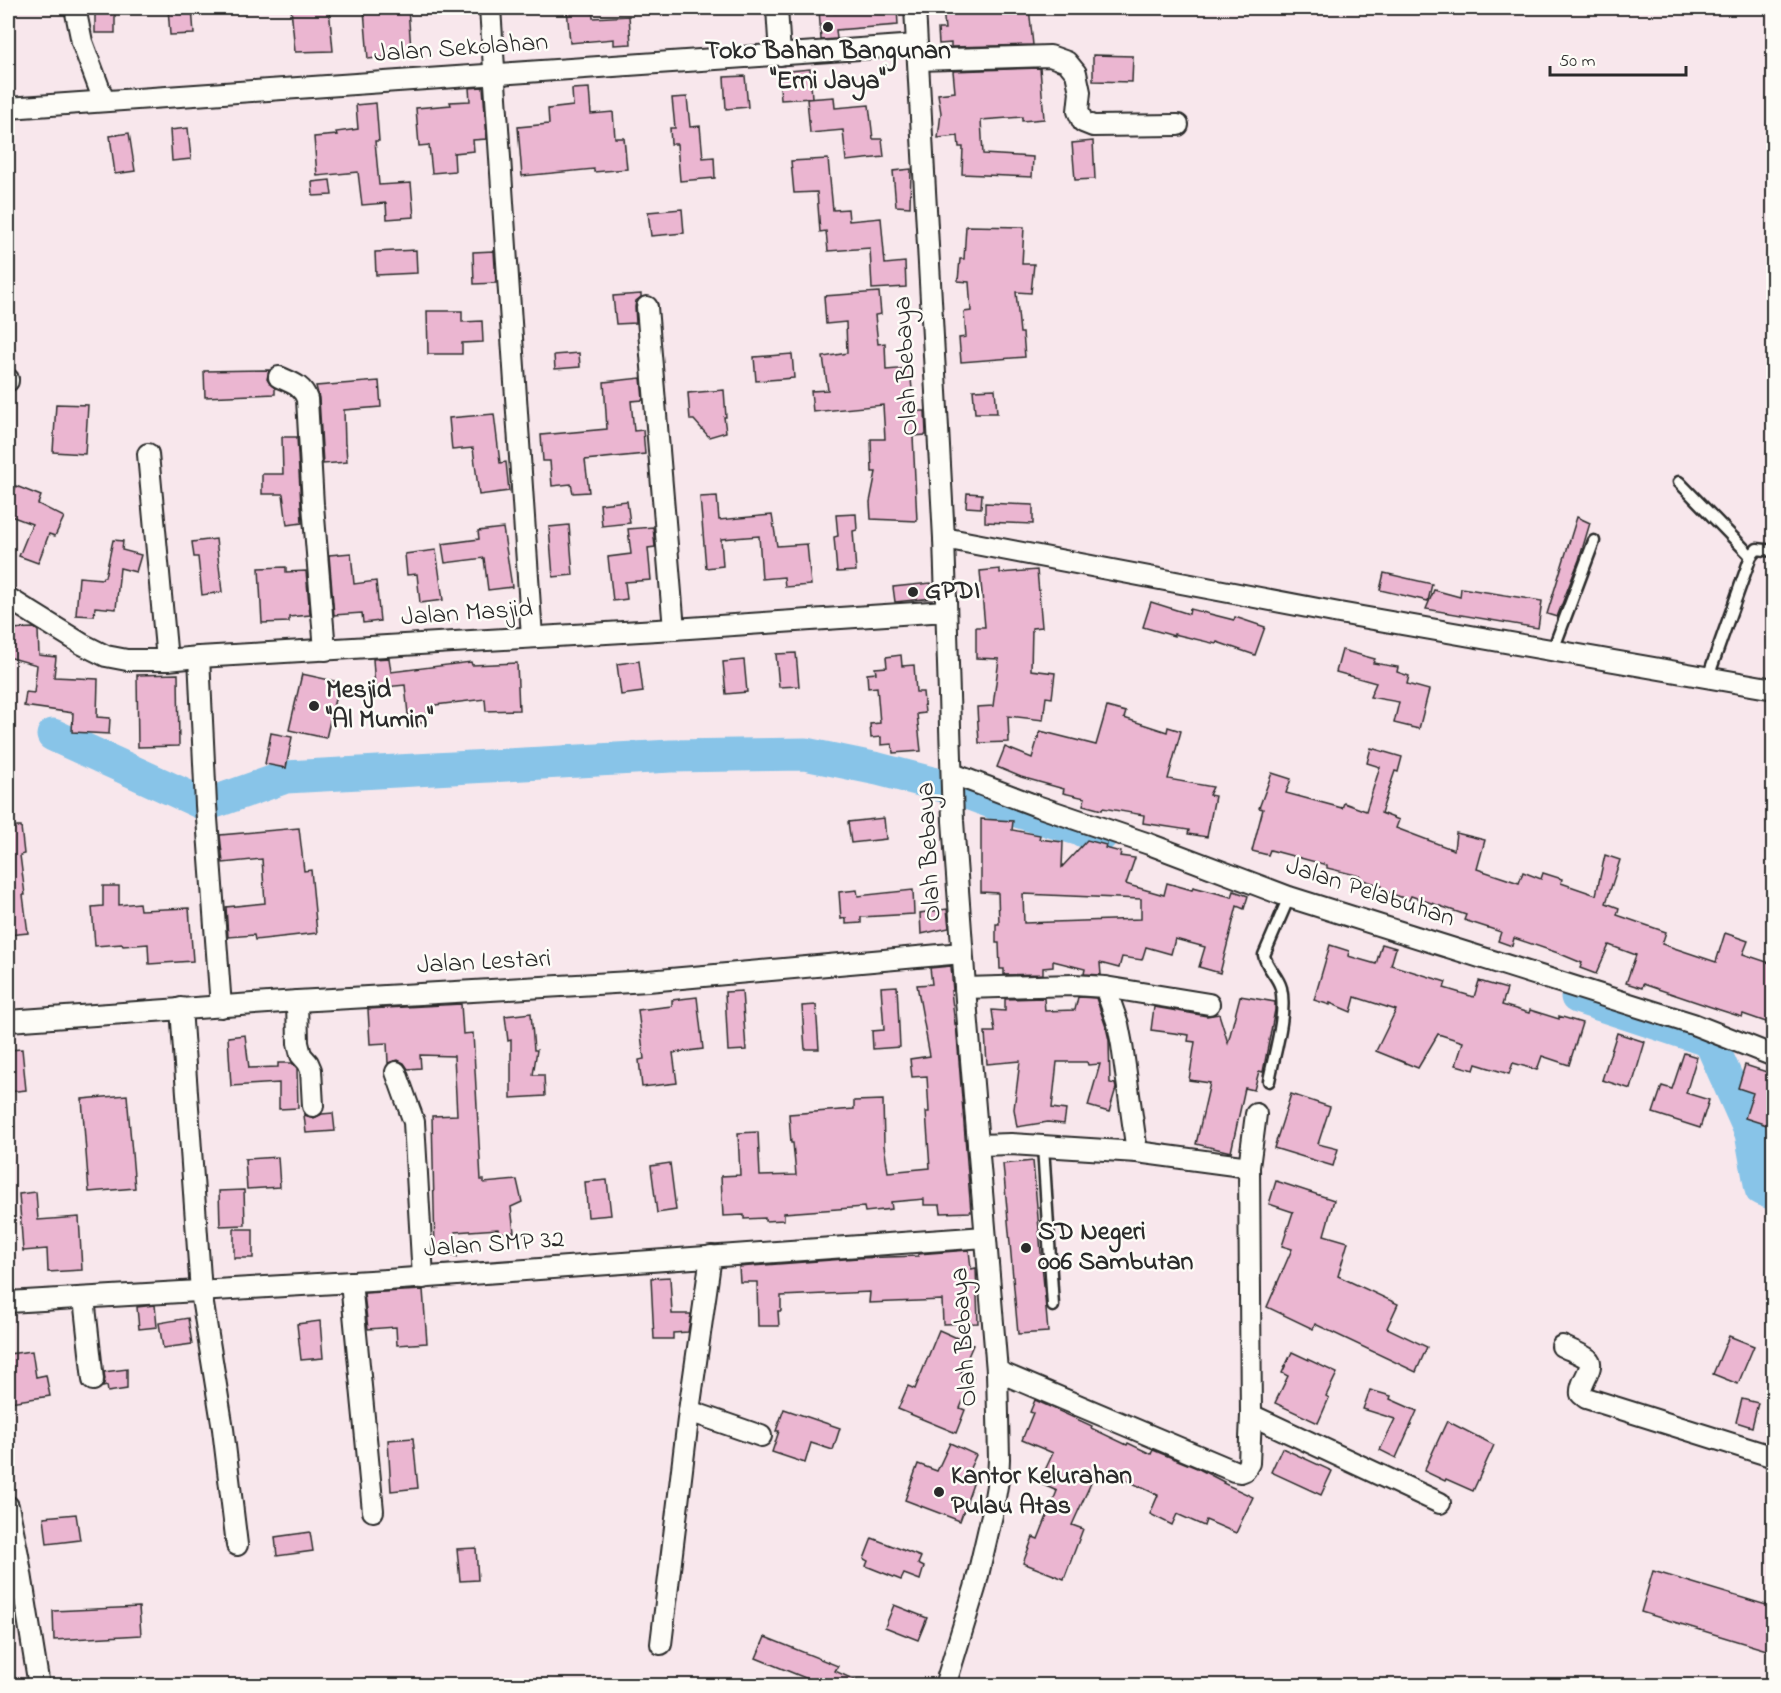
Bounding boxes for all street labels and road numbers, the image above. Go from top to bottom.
street label: Jalan Sekolahan [373,24,549,74]
street label: Olah Bebaya [884,295,930,437]
street label: Jalan Masjid [400,590,535,638]
street label: Olah Bebaya [907,781,953,923]
street label: Jalan Pelabuhan [1281,848,1459,938]
street label: Jalan Lestari [416,941,552,985]
street label: Jalan SMP 32 [423,1221,566,1269]
street label: Olah Bebaya [941,1266,989,1408]

